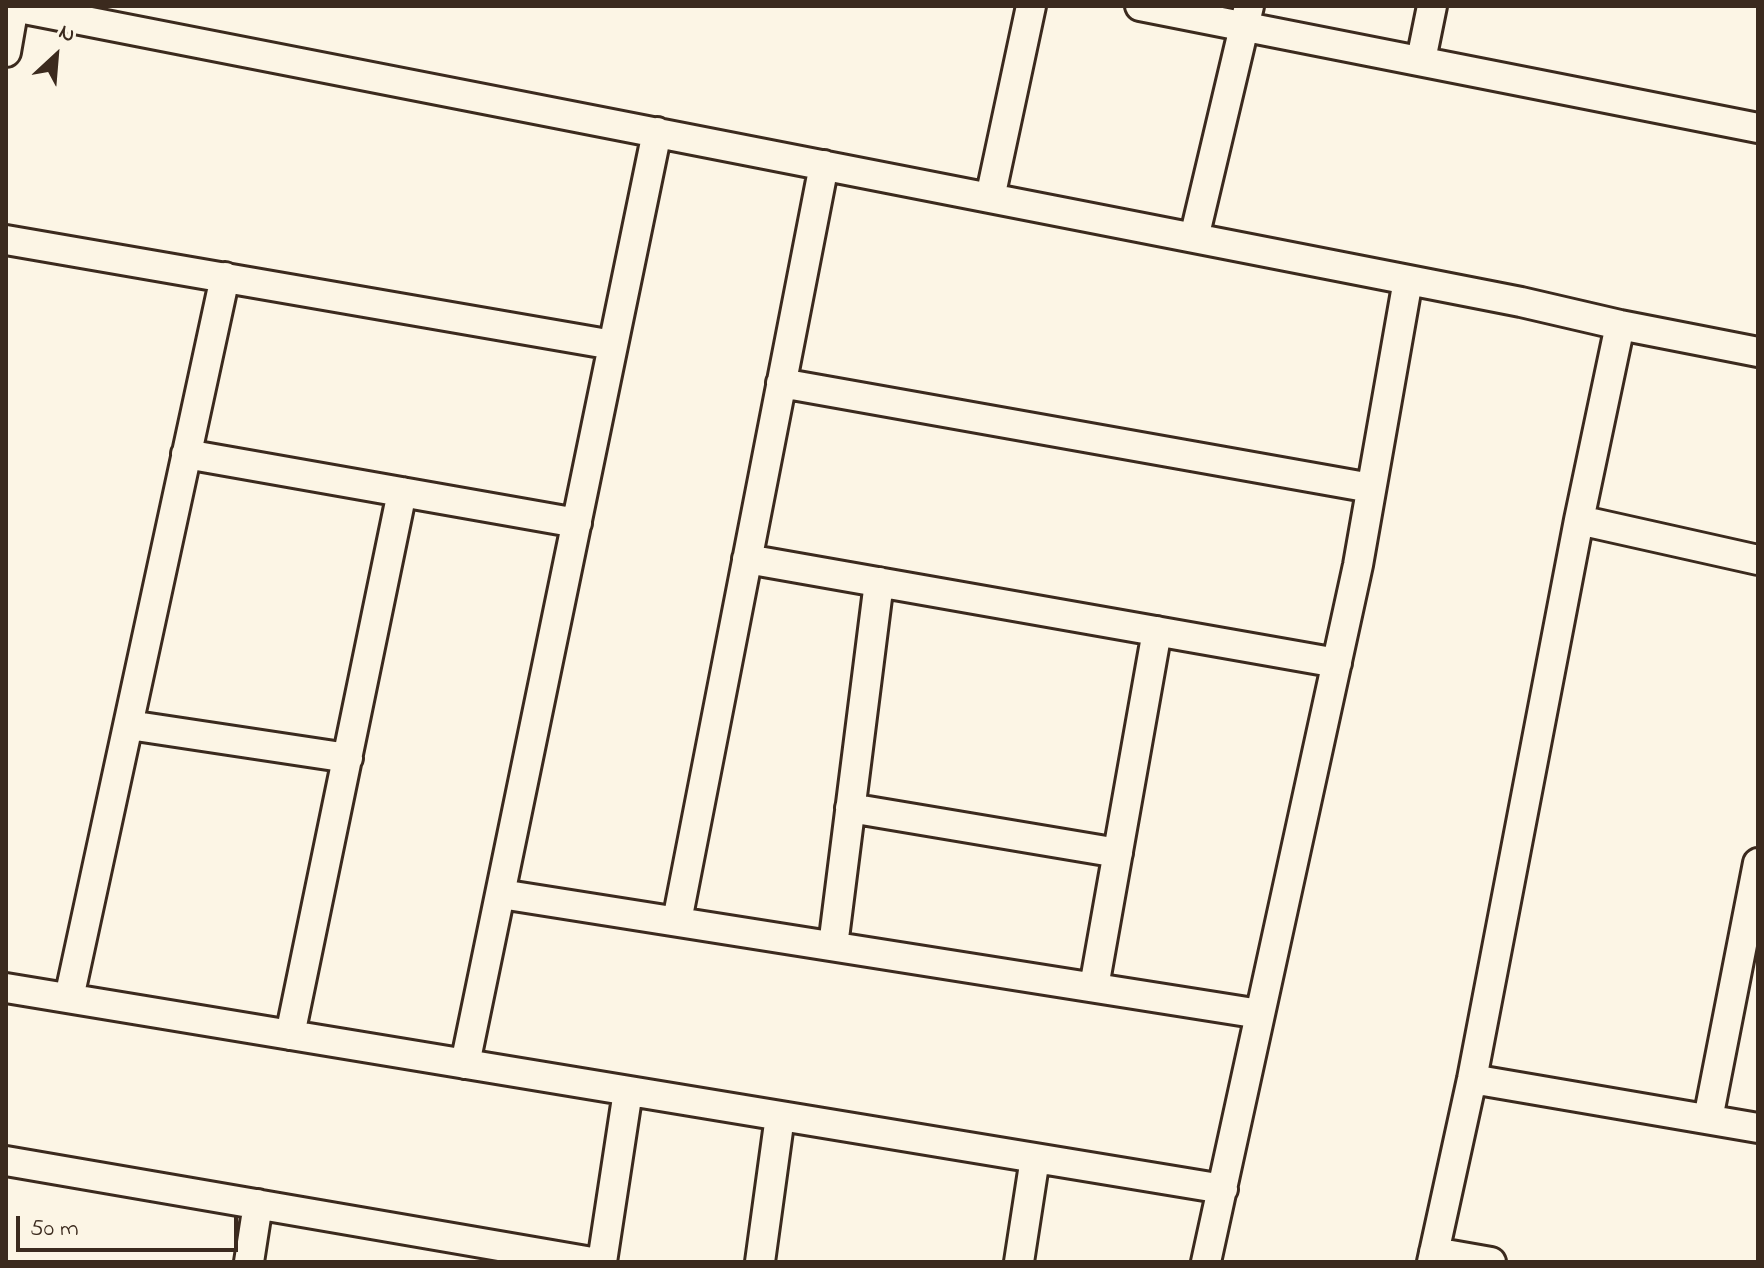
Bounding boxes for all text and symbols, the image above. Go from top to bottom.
north arrow [16,16,96,96]
text: N [53,17,80,52]
scale bar [20,1200,242,1250]
text: 50 m [30,1212,79,1247]

